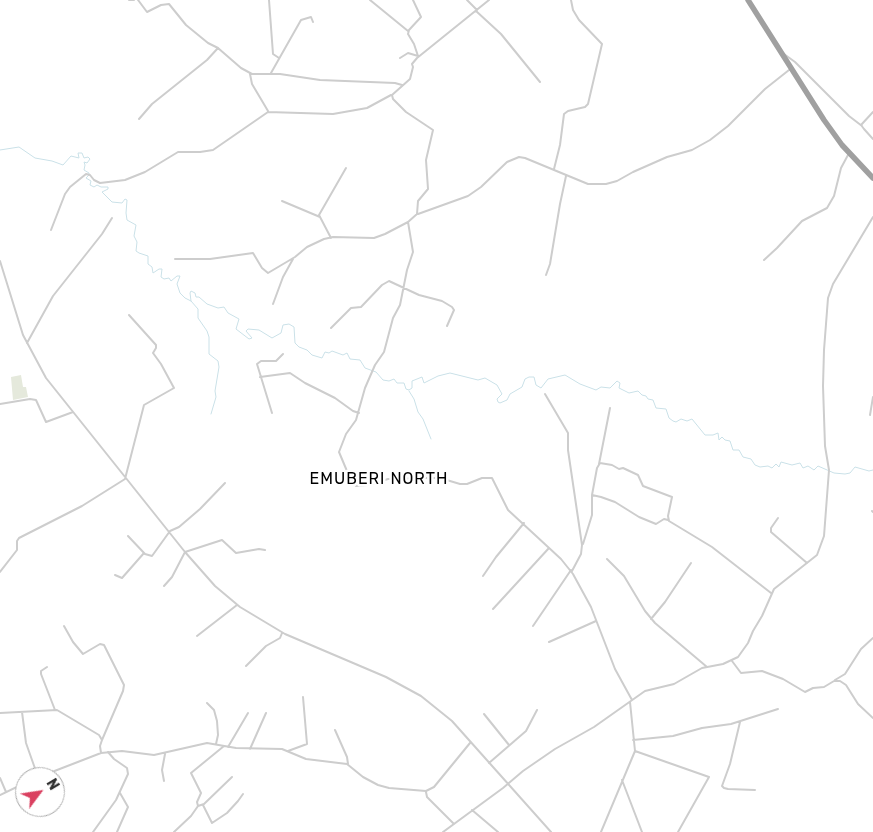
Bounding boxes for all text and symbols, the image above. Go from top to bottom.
district label: EMUBERI NORTH [308,469,450,489]
north arrow [15,767,65,817]
text: N [43,776,62,793]

